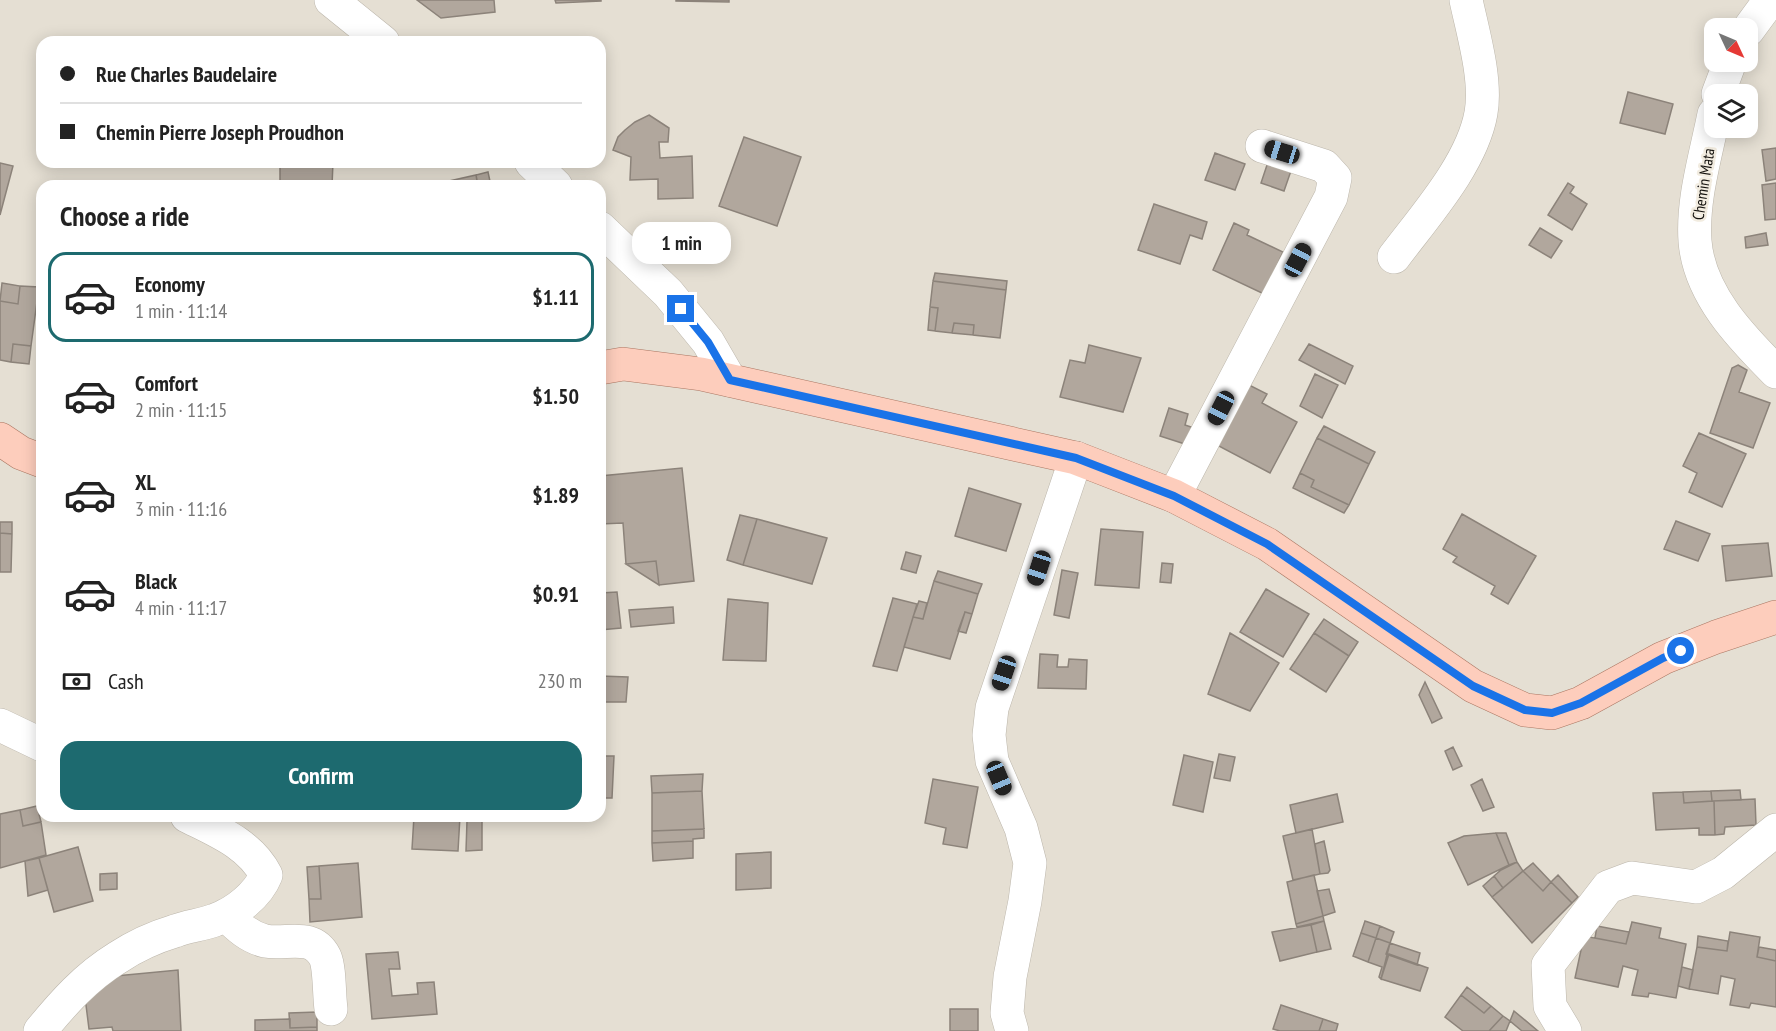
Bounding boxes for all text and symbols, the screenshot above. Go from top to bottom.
north arrow [1704,18,1758,72]
map controls [1704,18,1758,138]
text: Rue Charles Baudelaire [96,60,277,88]
button: layers [1704,84,1758,138]
text: Chemin Pierre Joseph Proudhon [96,118,344,146]
car [1262,138,1302,166]
street label: Chemin Mata [1687,147,1719,221]
text: Choose a ride [60,199,189,233]
callout: 1 min [632,222,730,264]
text: 1 min [661,230,702,256]
car [1282,240,1314,280]
icon: car [63,270,117,324]
text: Economy [135,270,205,298]
text: $1.11 [532,283,579,311]
route end [667,295,694,322]
text: 1 min · 11:14 [135,298,227,324]
icon: car [63,369,117,423]
text: Comfort [135,369,198,397]
text: $1.50 [532,382,579,410]
car [1205,388,1237,428]
text: 2 min · 11:15 [135,397,227,423]
icon: car [63,468,117,522]
text: XL [135,468,156,496]
text: $1.89 [532,481,579,509]
text: 3 min · 11:16 [135,496,227,522]
car [1025,548,1053,588]
icon: car [63,567,117,621]
text: Black [135,567,177,595]
text: $0.91 [532,580,579,608]
text: 4 min · 11:17 [135,595,227,621]
route start [1667,637,1694,664]
car [990,653,1018,693]
icon: cash [60,665,93,698]
text: Cash [108,667,144,695]
text: 230 m [538,668,582,694]
button: Confirm [60,741,582,810]
car [984,758,1014,798]

